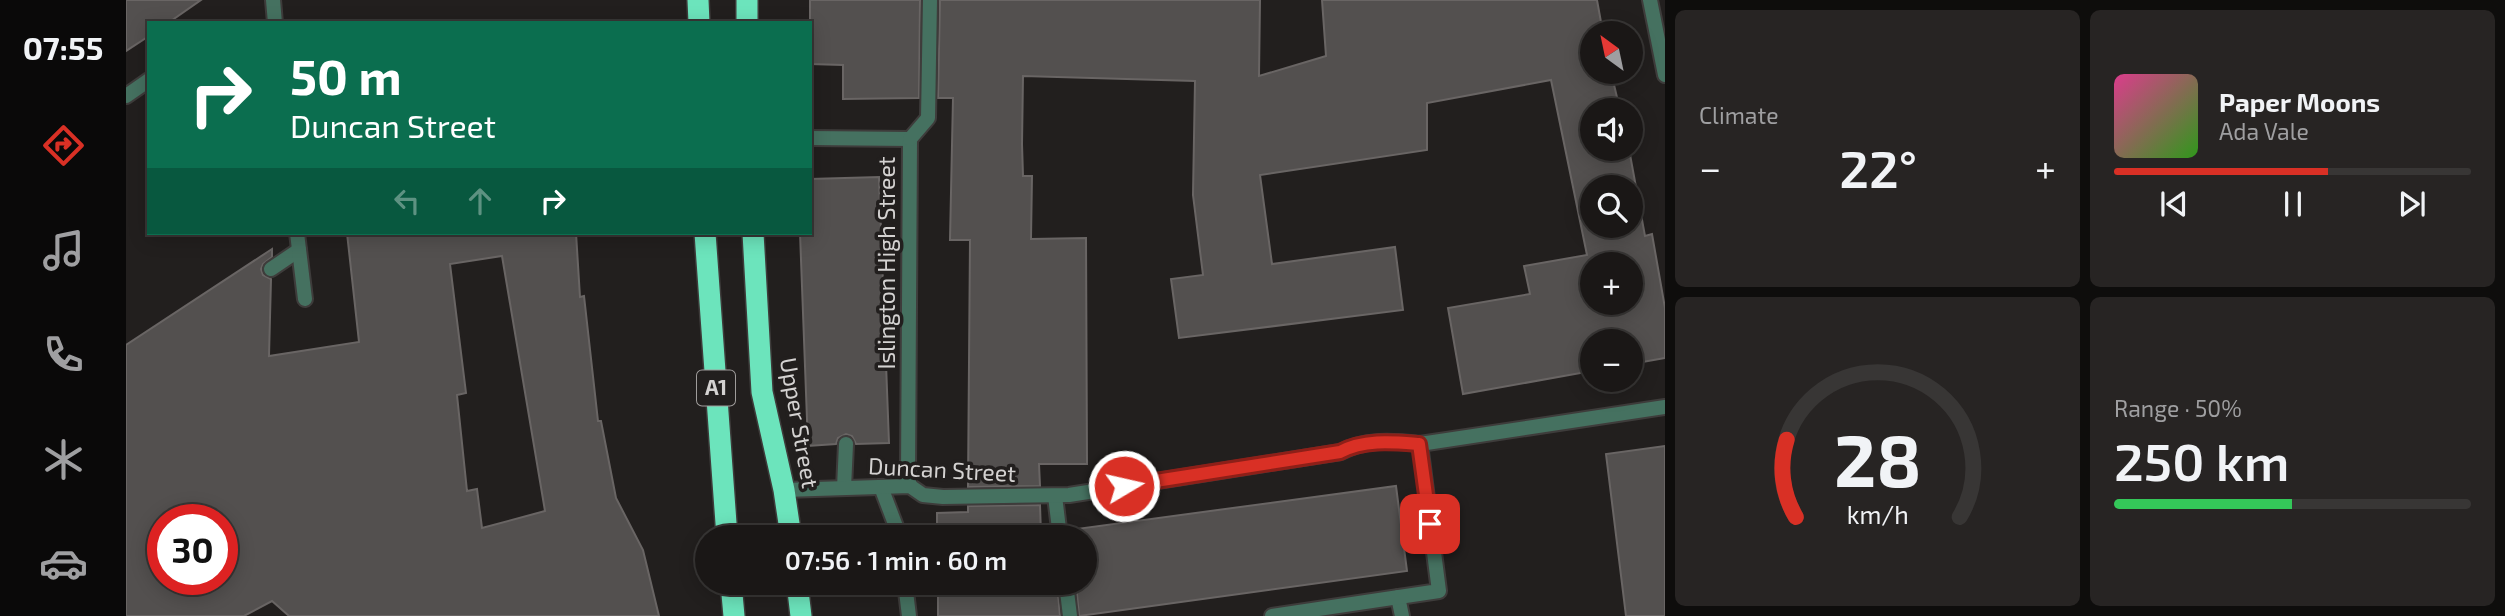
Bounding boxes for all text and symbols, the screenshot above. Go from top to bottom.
north arrow [1580,21,1643,84]
map controls [1580,21,1643,392]
text: 07:55 [23,28,103,66]
text: 50 m [290,46,402,105]
icon: right [175,49,266,140]
text: Paper Moons [2219,86,2380,117]
button: sound [1580,98,1643,161]
text: Climate [1699,101,1779,129]
text: Duncan Street [290,106,496,144]
text: Ada Vale [2219,117,2309,145]
icon: directions [39,121,88,170]
text: 22° [1839,136,1917,198]
text: − [1699,144,1721,190]
text: + [2035,144,2056,190]
street label: Islington High Street [872,156,900,370]
button: search [1580,175,1643,238]
icon: left [388,182,426,220]
icon: ahead [461,182,499,220]
icon: right [534,182,572,220]
icon: previous [2155,185,2193,223]
icon: pause [2274,185,2312,223]
icon: next [2393,185,2431,223]
icon: music [39,226,88,275]
button: + [1580,252,1643,315]
button: − [1580,329,1643,392]
icon: phone [39,330,88,379]
street label: Upper Street [775,355,825,491]
road number: A1 [697,370,735,406]
text: Range · 50% [2114,394,2242,422]
text: 28 [1834,415,1921,503]
text: 250 km [2114,429,2289,491]
icon: climate [39,435,88,484]
position arrow [1087,449,1161,523]
street label: Duncan Street [867,451,1017,487]
pin [1400,494,1460,554]
text: km/h [1846,499,1909,529]
speed limit sign: 30 [147,504,238,595]
icon: arrive [1411,505,1449,543]
icon: car [39,539,88,588]
text: 07:56 · 1 min · 60 m [785,544,1007,575]

